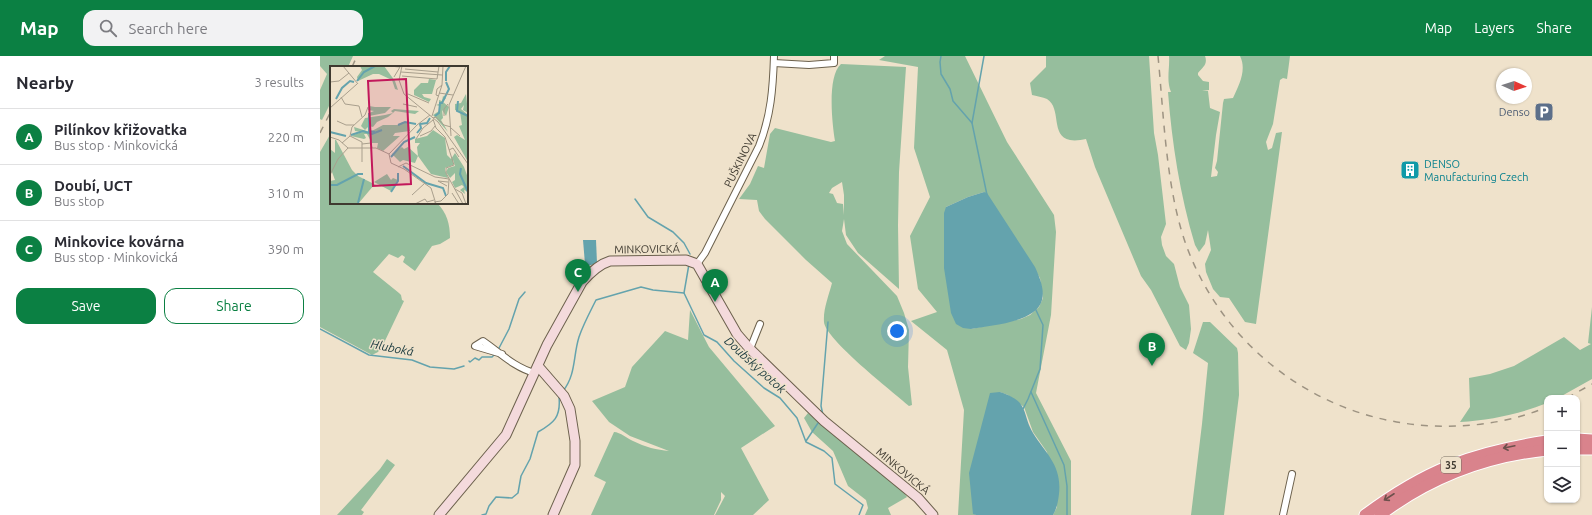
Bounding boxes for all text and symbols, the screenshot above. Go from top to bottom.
search box [83,10,363,46]
text: Map [20,17,59,39]
icon: search [97,17,119,39]
text: Search here [129,20,208,37]
text: Map [1425,20,1452,36]
text: Layers [1474,20,1514,36]
text: Share [1536,20,1572,36]
inset map [330,66,468,204]
north arrow [1496,68,1532,104]
text: Nearby [16,73,74,92]
text: 3 results [254,75,304,89]
parking icon: Denso [1533,101,1555,123]
place label: Denso [1499,106,1530,118]
text: Pilínkov křižovatka [54,121,187,138]
text: A [24,130,34,144]
text: 220 m [268,130,304,144]
street label: PUŠKINOVA [721,130,759,189]
text: Bus stop · Minkovická [54,138,178,152]
place label: DENSO Manufacturing Czech [1424,158,1529,183]
building icon: DENSO Manufacturing Czech [1399,159,1421,181]
text: Doubí, UCT [54,177,133,194]
text: B [25,186,33,200]
text: 310 m [268,186,304,200]
text: Bus stop [54,194,104,208]
text: Minkovice kovárna [54,233,185,250]
street label: MINKOVICKÁ [614,241,681,256]
text: C [25,242,33,256]
text: 390 m [268,242,304,256]
text: Bus stop · Minkovická [54,250,178,264]
pin: C [565,259,591,292]
pin: A [702,269,728,302]
button: Save [16,288,156,324]
button: Share [164,288,304,324]
your location [887,321,907,341]
pin: B [1139,333,1165,366]
water label: Doubský potok [722,334,789,396]
water label: Hluboká [370,337,415,358]
map controls [1544,395,1580,503]
button: + [1544,395,1580,431]
button: − [1544,431,1580,467]
street label: MINKOVICKÁ [874,444,933,497]
one-way arrow [1502,444,1515,452]
road number: 35 [1441,457,1461,473]
button: layers [1544,467,1580,503]
one-way arrow [1384,493,1395,501]

